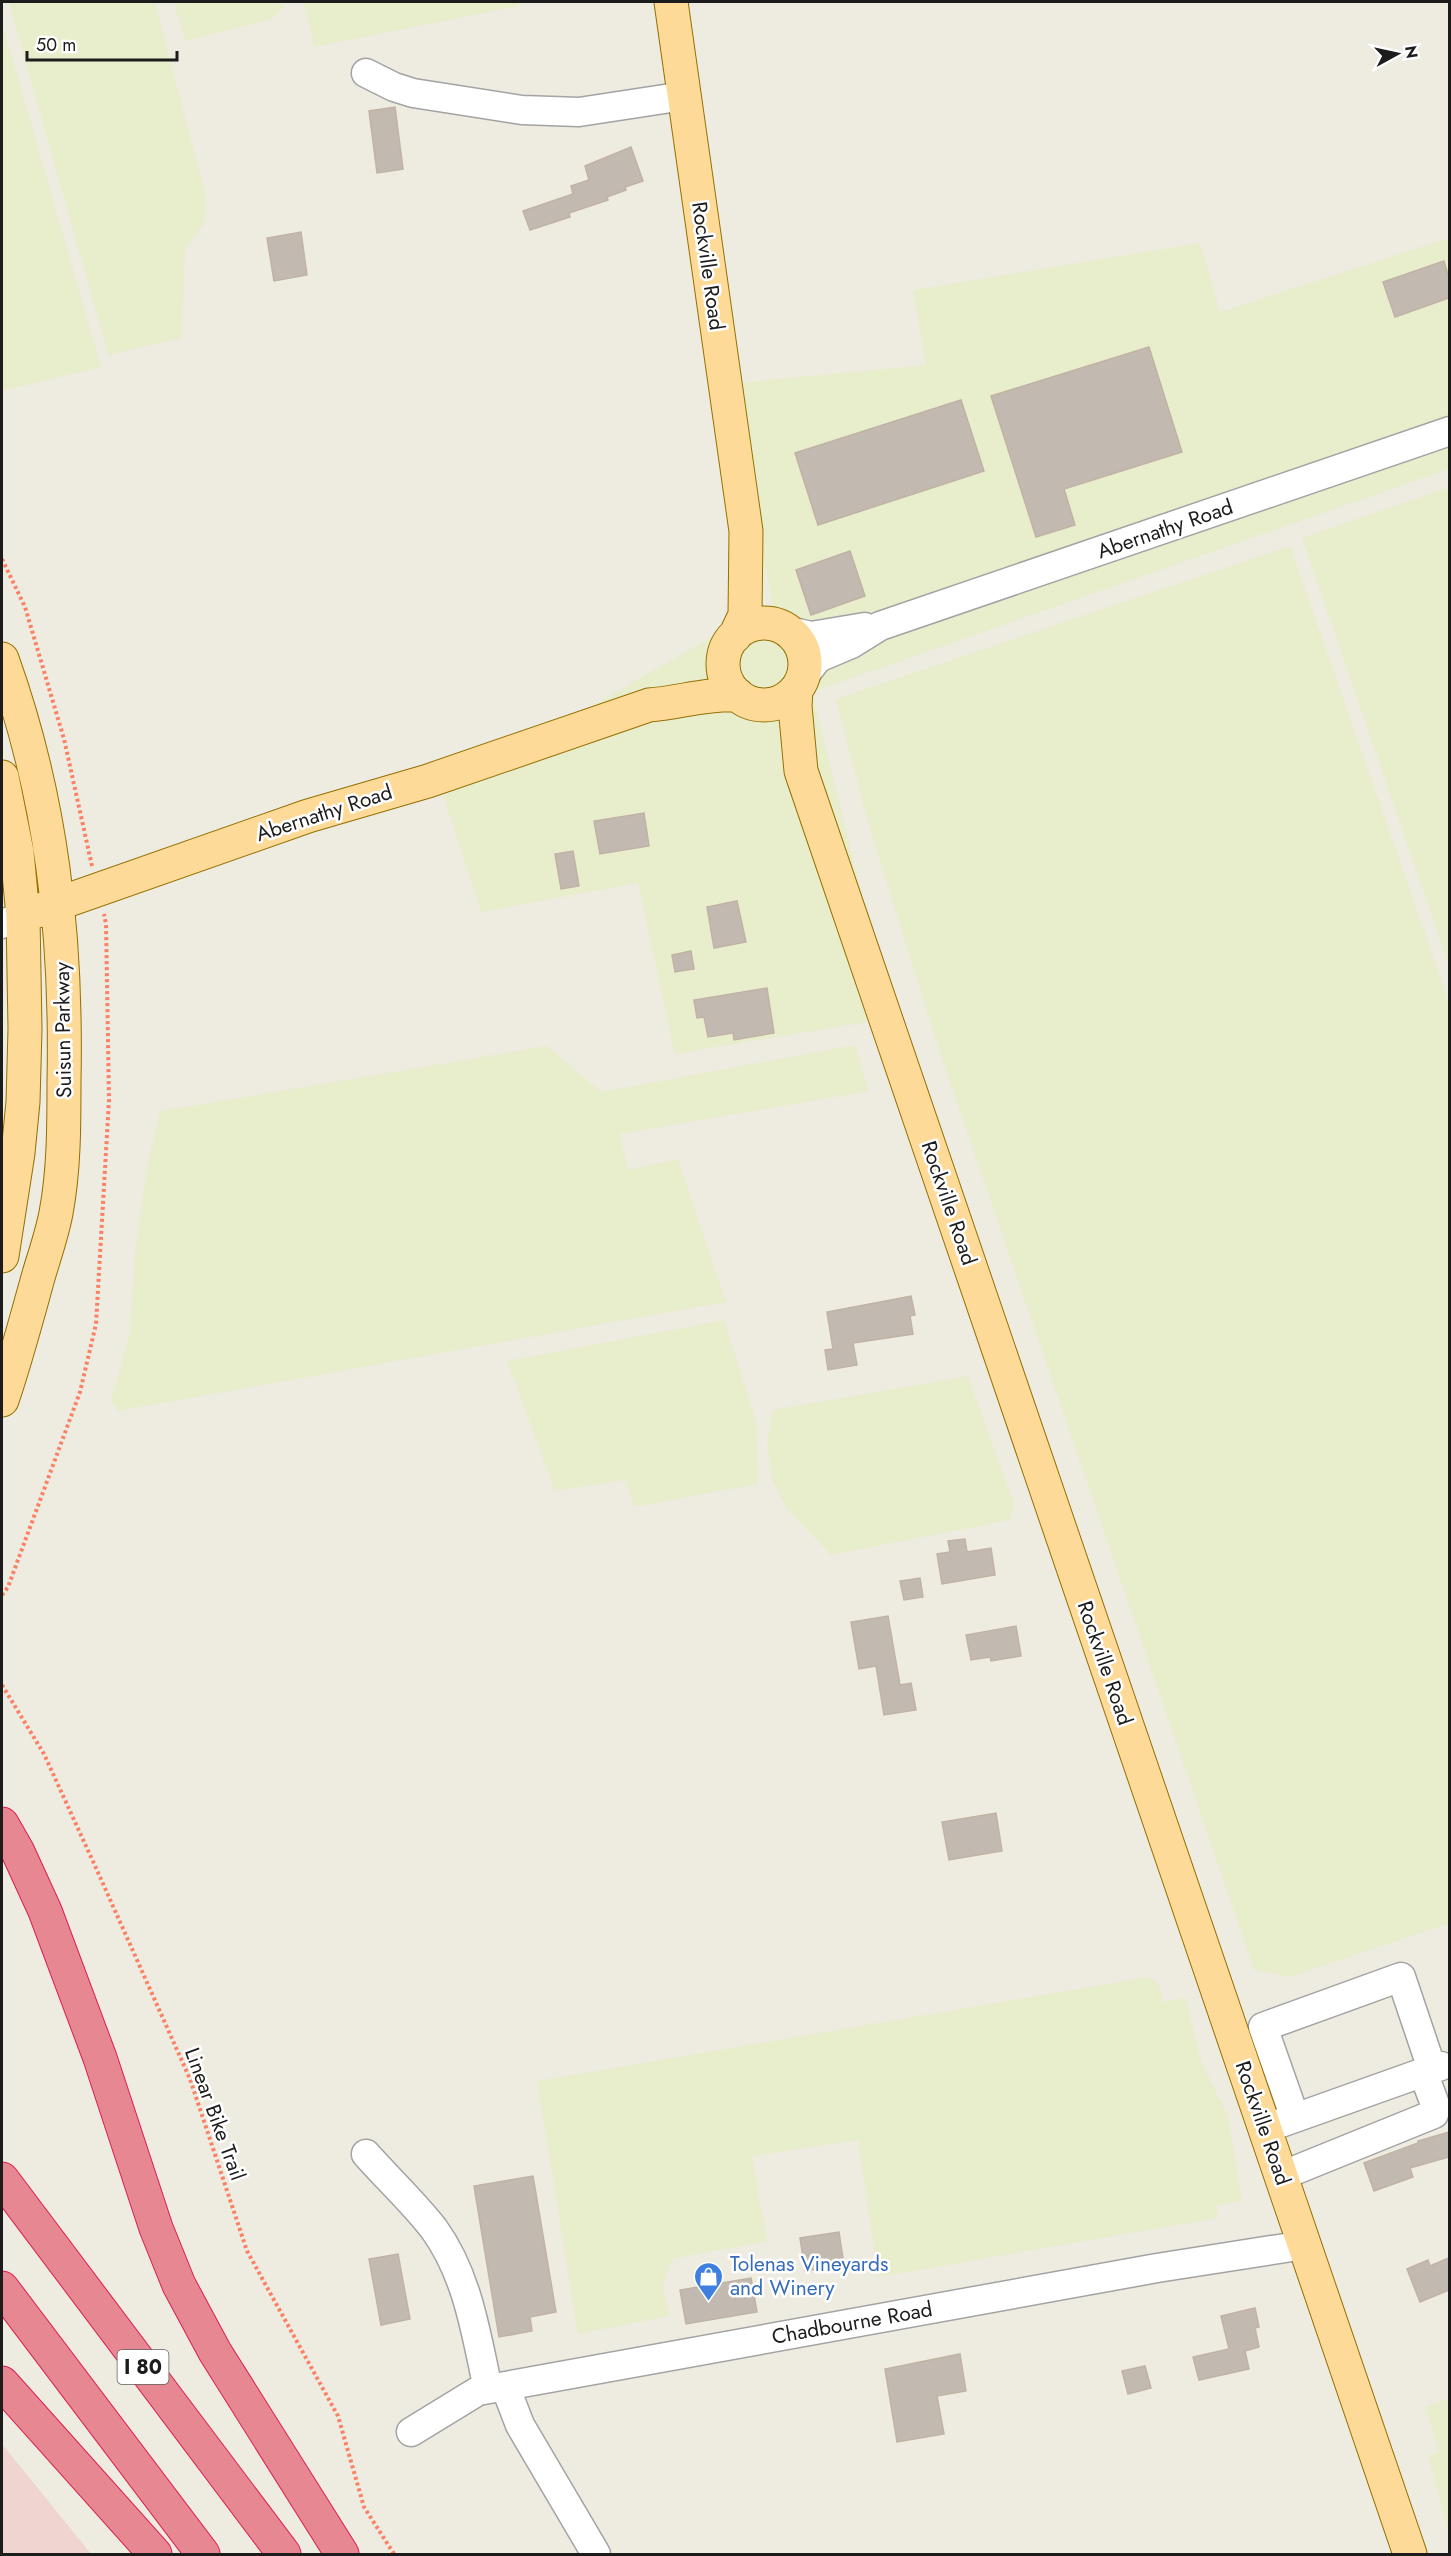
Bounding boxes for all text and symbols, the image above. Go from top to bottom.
scale bar [27,24,177,62]
north arrow [1367,24,1427,84]
text: 50 m [36,32,76,58]
text: N [1399,44,1424,60]
street label: Rockville Road [684,200,732,332]
street label: Abernathy Road [1093,492,1237,566]
street label: Abernathy Road [252,777,396,849]
street label: Suisun Parkway [47,961,79,1098]
street label: Rockville Road [914,1137,984,1269]
street label: Rockville Road [1070,1597,1140,1729]
street label: Linear Bike Trail [177,2043,253,2185]
street label: Rockville Road [1228,2057,1298,2189]
place label: Tolenas Vineyards and Winery [730,2249,889,2303]
shop icon: Tolenas Vineyards and Winery [693,2260,725,2302]
street label: Chadbourne Road [769,2294,935,2352]
road number: I 80 [118,2350,168,2384]

